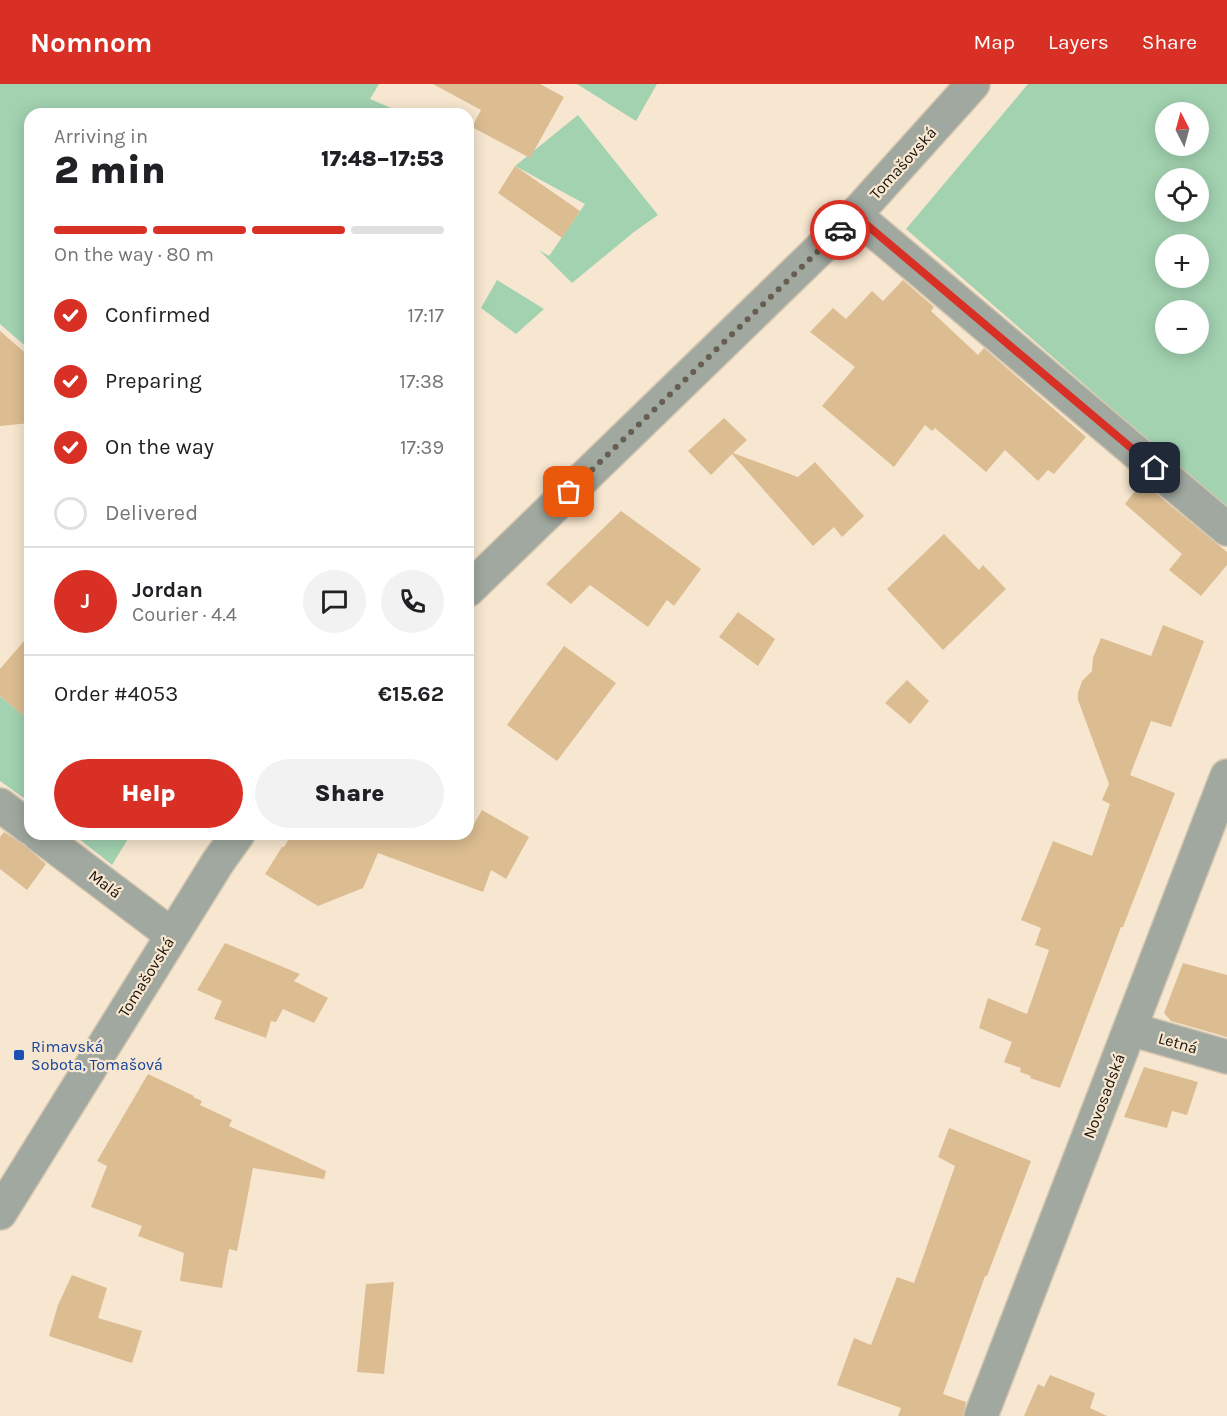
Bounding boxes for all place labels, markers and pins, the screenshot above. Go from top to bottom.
pin [1129,442,1180,493]
pin [543,466,594,517]
place label: Rimavská Sobota, Tomašová [31,1037,163,1074]
marker: Rimavská Sobota, Tomašová [12,1048,26,1062]

